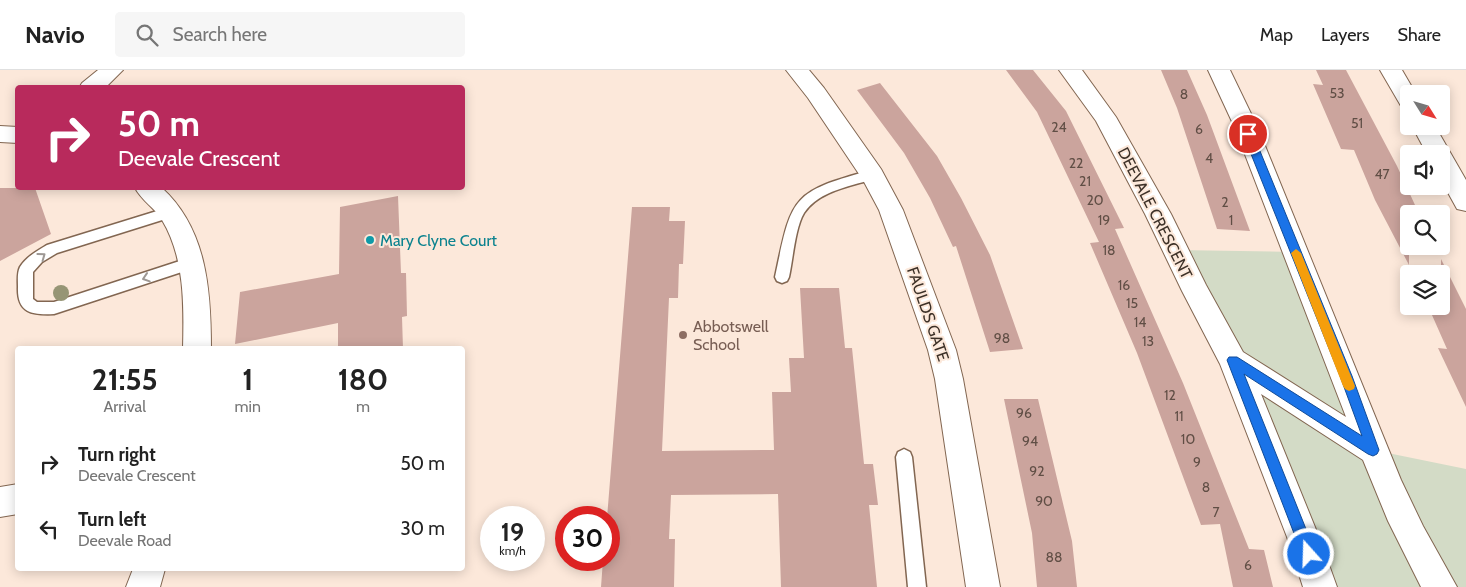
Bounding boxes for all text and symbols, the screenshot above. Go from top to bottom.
search box [115,12,465,57]
text: Navio [25,20,85,49]
icon: search [133,21,161,49]
text: Search here [173,23,267,46]
text: Map [1260,24,1293,46]
text: Layers [1321,24,1370,46]
text: Share [1398,24,1441,46]
house number: 53 [1329,84,1345,102]
house number: 8 [1180,85,1188,103]
north arrow [1400,85,1450,135]
map controls [1400,85,1450,315]
text: 50 m [118,102,200,145]
icon: right [35,105,100,170]
pin [1227,113,1269,155]
house number: 51 [1351,114,1363,132]
house number: 24 [1051,118,1067,136]
house number: 6 [1195,120,1203,138]
icon: arrive [1234,120,1262,148]
street label: DEEVALE CRESCENT [1114,144,1197,282]
text: Deevale Crescent [118,145,280,172]
button: sound [1400,145,1450,195]
house number: 4 [1205,149,1213,167]
house number: 22 [1069,154,1083,172]
house number: 47 [1374,165,1390,183]
house number: 21 [1079,172,1091,190]
house number: 20 [1086,191,1104,209]
house number: 2 [1221,193,1229,211]
button: search [1400,205,1450,255]
house number: 19 [1098,211,1110,229]
house number: 1 [1229,211,1233,229]
place label: Mary Clyne Court [380,231,498,250]
marker: Mary Clyne Court [364,234,376,246]
house number: 18 [1102,241,1116,259]
one-way arrow [36,253,45,262]
street label: FAULDS GATE [903,264,953,364]
button: layers [1400,265,1450,315]
one-way arrow [142,272,151,282]
house number: 16 [1118,276,1130,294]
house number: 15 [1126,294,1138,312]
house number: 14 [1134,313,1146,331]
place label: Abbotswell School [693,317,769,354]
marker: Abbotswell School [677,329,689,341]
house number: 98 [994,329,1010,347]
house number: 13 [1142,332,1154,350]
text: 21:55 [92,361,158,398]
text: 1 [242,361,253,398]
text: 180 [338,361,388,398]
house number: 12 [1164,386,1176,404]
text: Arrival [103,397,146,416]
text: min [235,397,261,416]
text: m [356,397,370,416]
house number: 96 [1016,404,1032,422]
house number: 11 [1174,407,1184,425]
house number: 10 [1181,430,1195,448]
house number: 94 [1022,432,1038,450]
text: Turn right [78,443,156,466]
icon: right [35,450,63,478]
text: 50 m [401,452,445,475]
house number: 9 [1193,453,1201,471]
house number: 92 [1029,462,1045,480]
text: Deevale Crescent [78,466,196,485]
house number: 8 [1202,478,1210,496]
house number: 90 [1035,492,1053,510]
house number: 7 [1212,503,1220,521]
speed limit sign: 30 [555,506,620,571]
text: Turn left [78,508,146,531]
icon: left [35,515,63,543]
text: 30 m [401,517,445,540]
text: 19 [501,517,524,547]
position arrow [1282,527,1334,579]
text: Deevale Road [78,531,172,550]
text: km/h [499,543,526,558]
house number: 88 [1046,548,1062,566]
house number: 6 [1244,556,1252,574]

